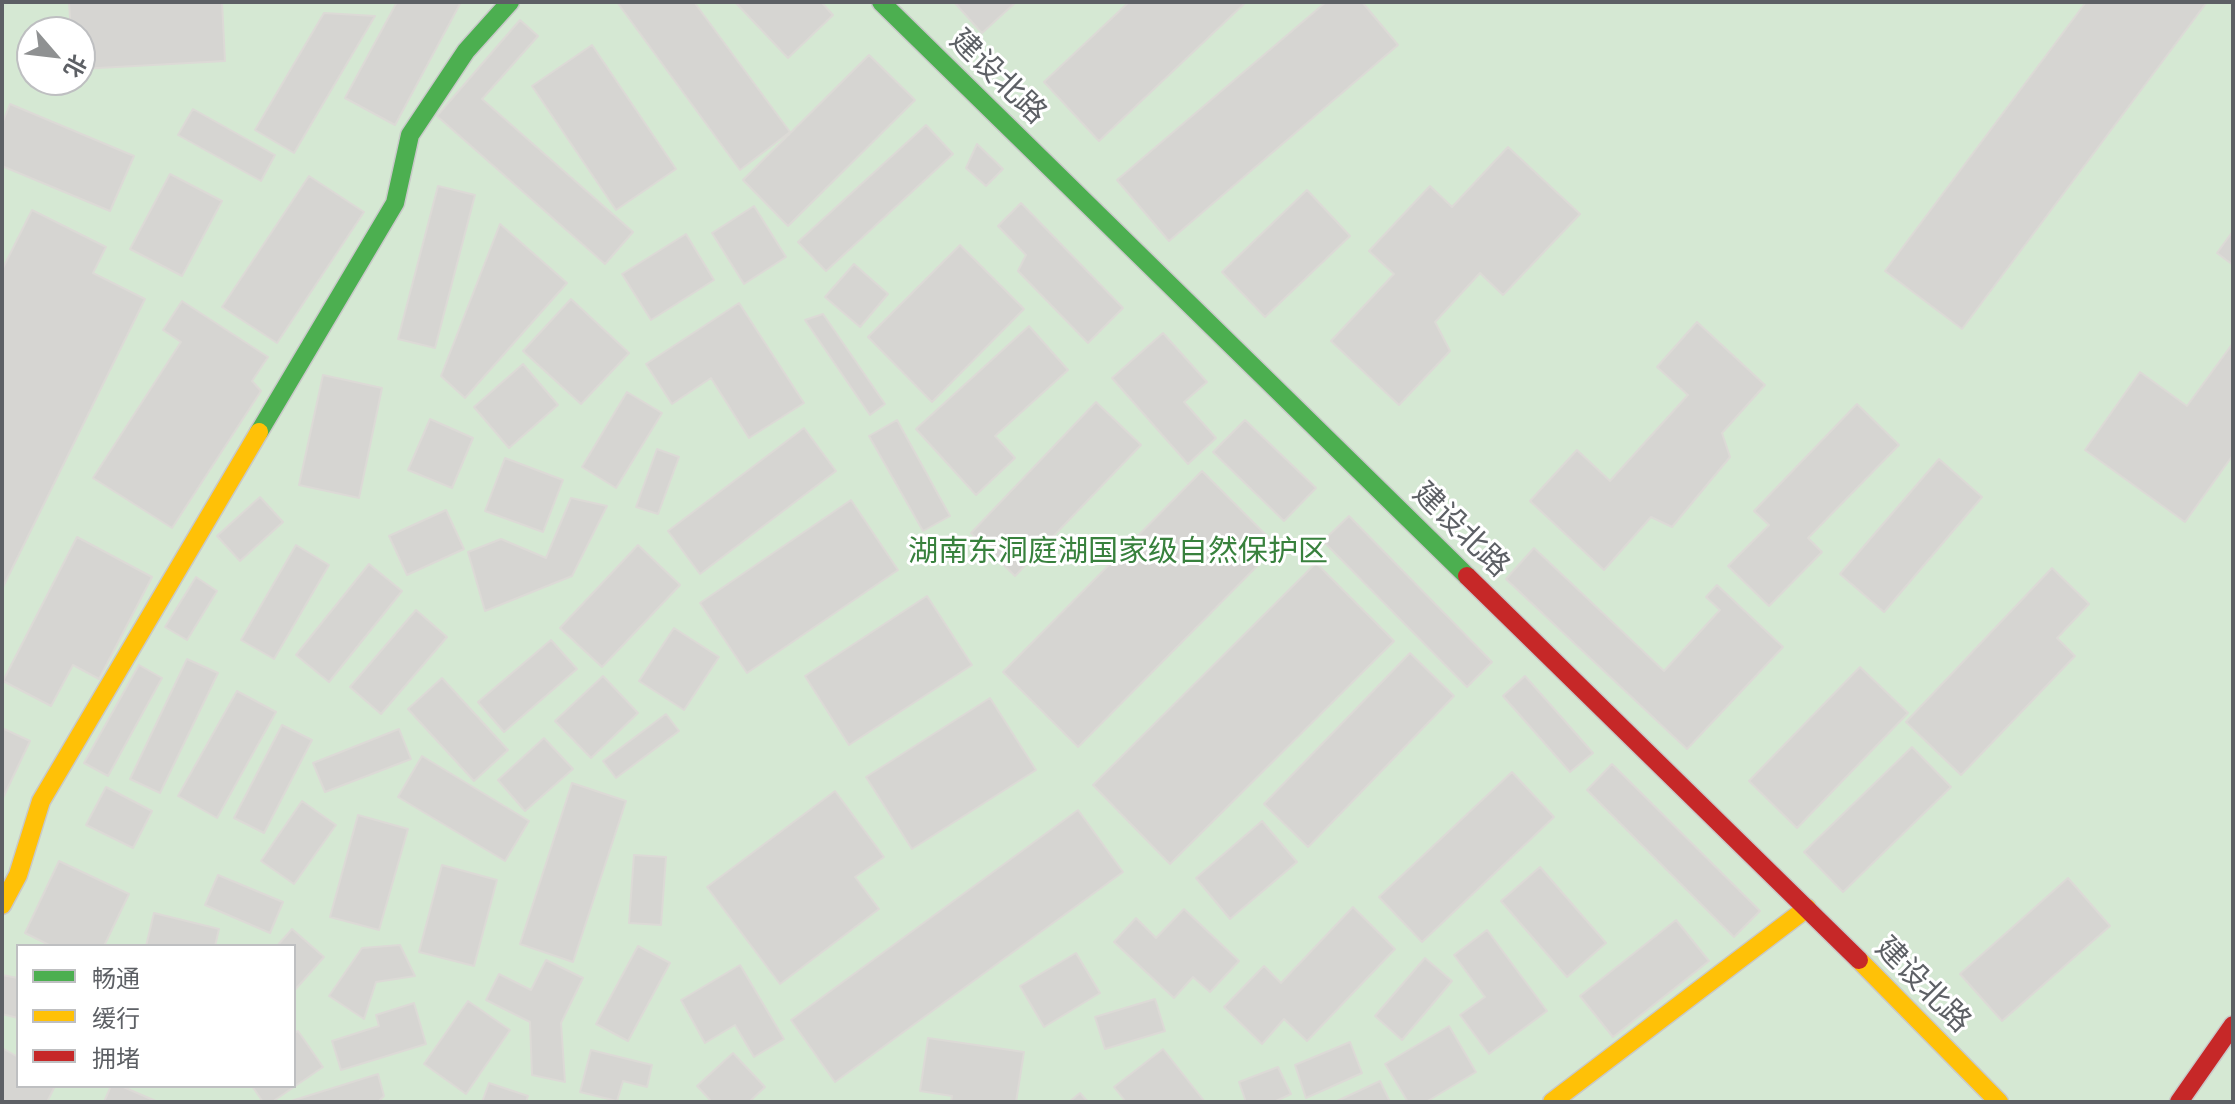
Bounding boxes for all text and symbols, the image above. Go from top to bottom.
north arrow [16,16,96,96]
street label: 建设北路 [942,22,1054,132]
text: 北 [58,50,93,83]
street label: 建设北路 [1405,475,1517,585]
park label: 湖南东洞庭湖国家级自然保护区 [908,534,1328,570]
street label: 建设北路 [1868,930,1978,1040]
legend [16,944,296,1088]
text: 畅通 [92,963,140,993]
text: 缓行 [92,1003,140,1033]
text: 拥堵 [92,1043,140,1073]

